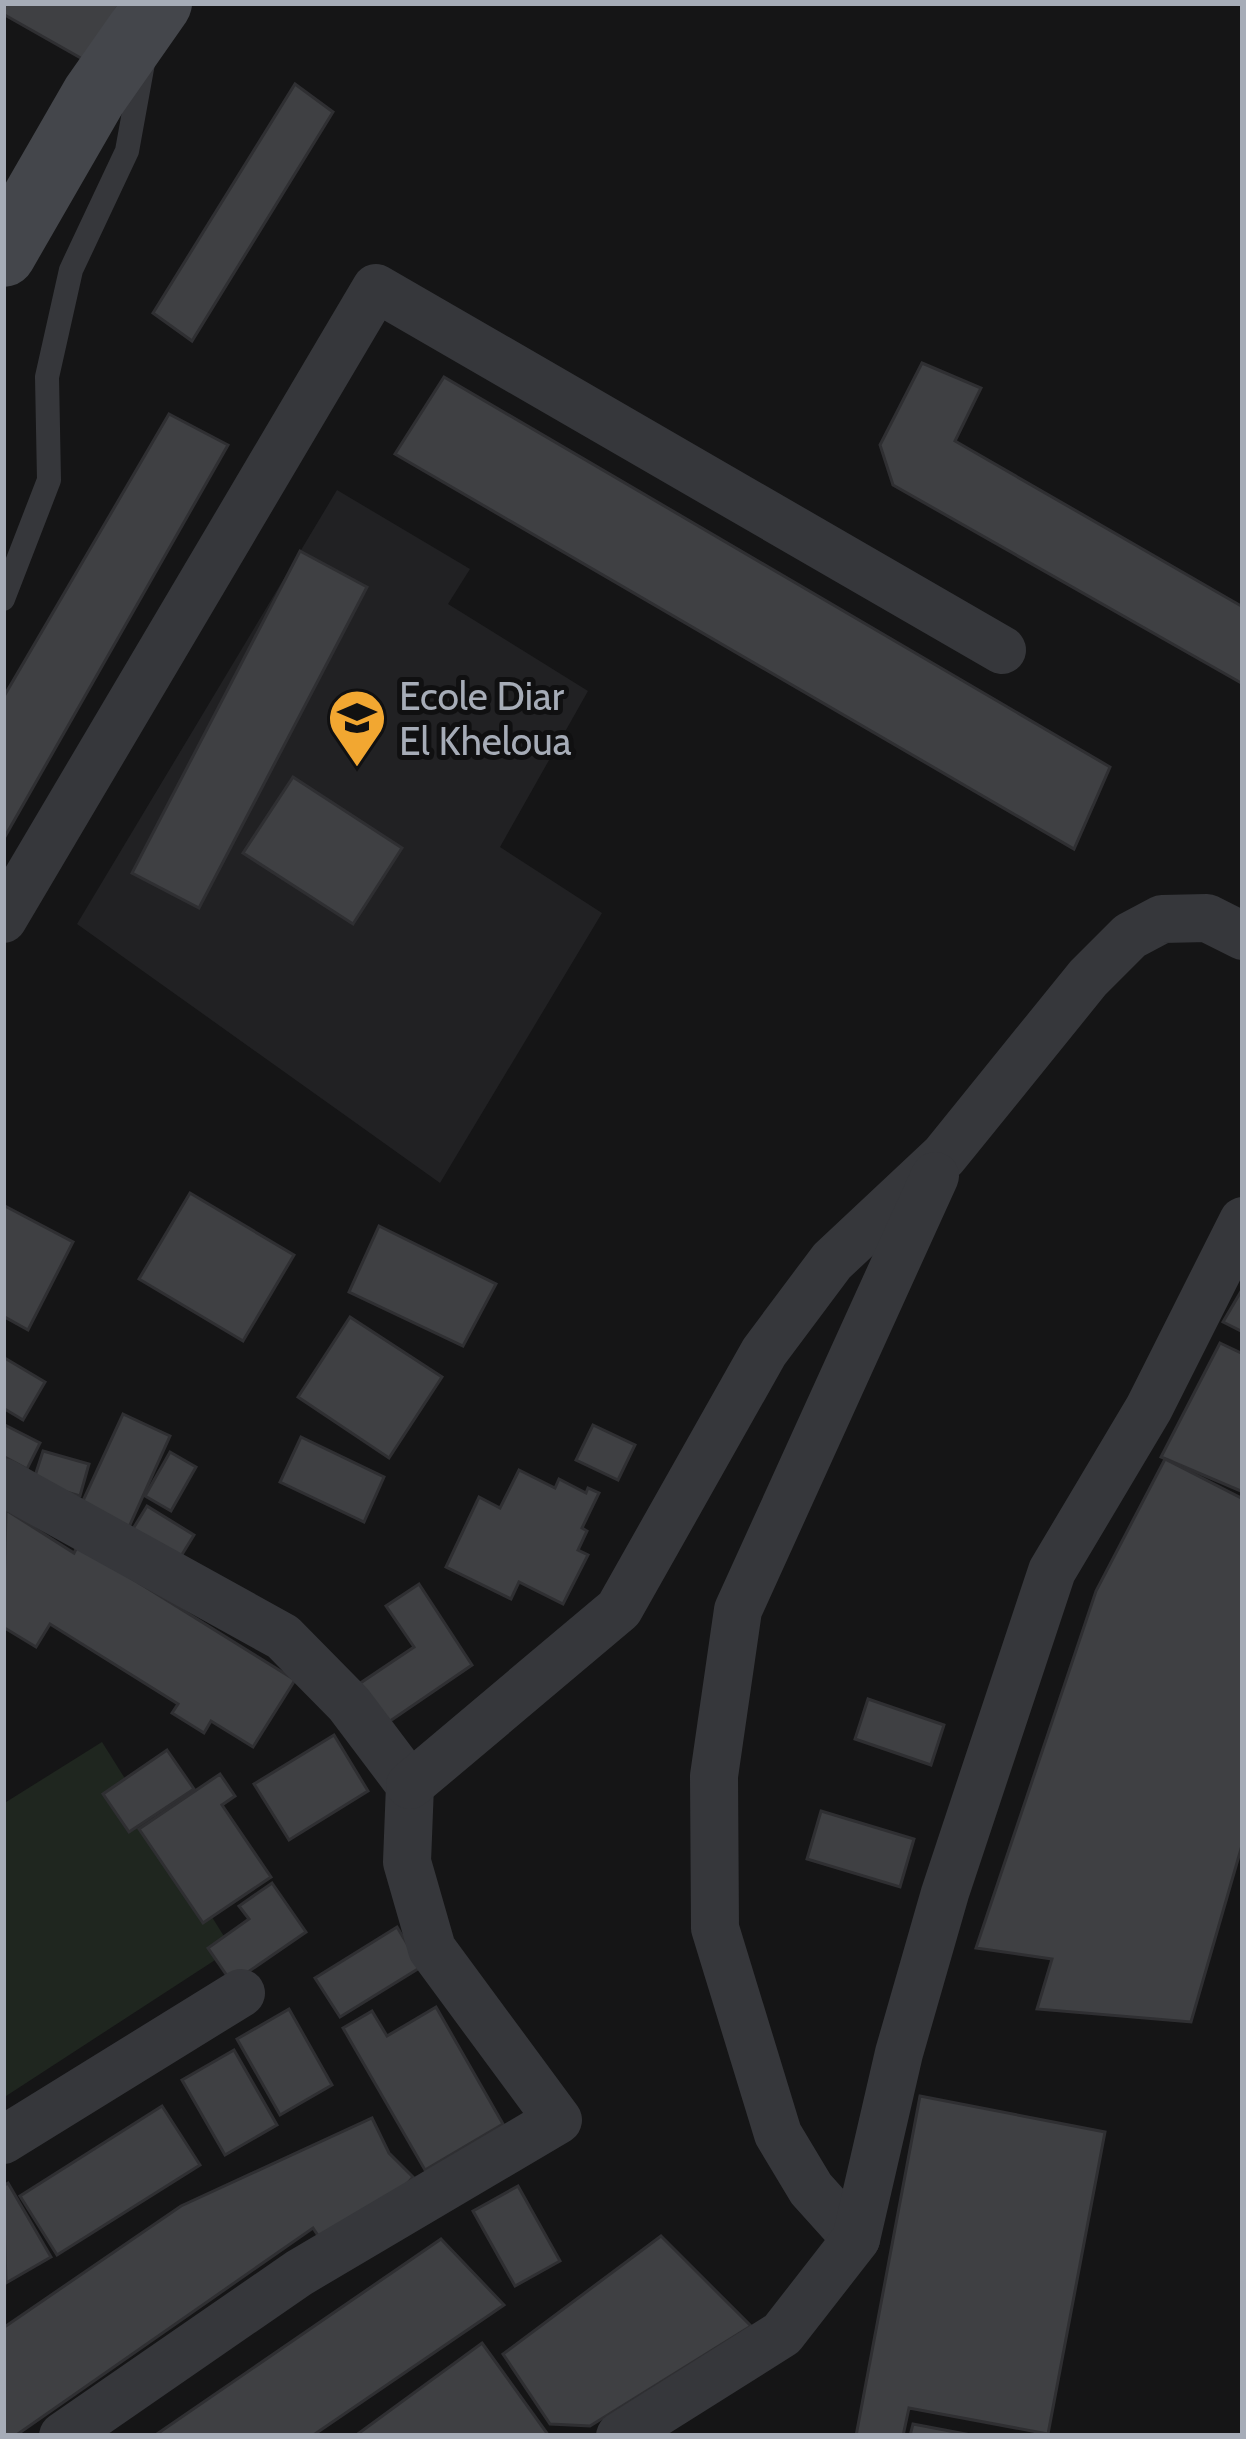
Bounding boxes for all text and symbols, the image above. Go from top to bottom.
place label: Ecole Diar El Kheloua [399,672,572,765]
school or university icon: Ecole Diar El Kheloua [326,687,388,769]

